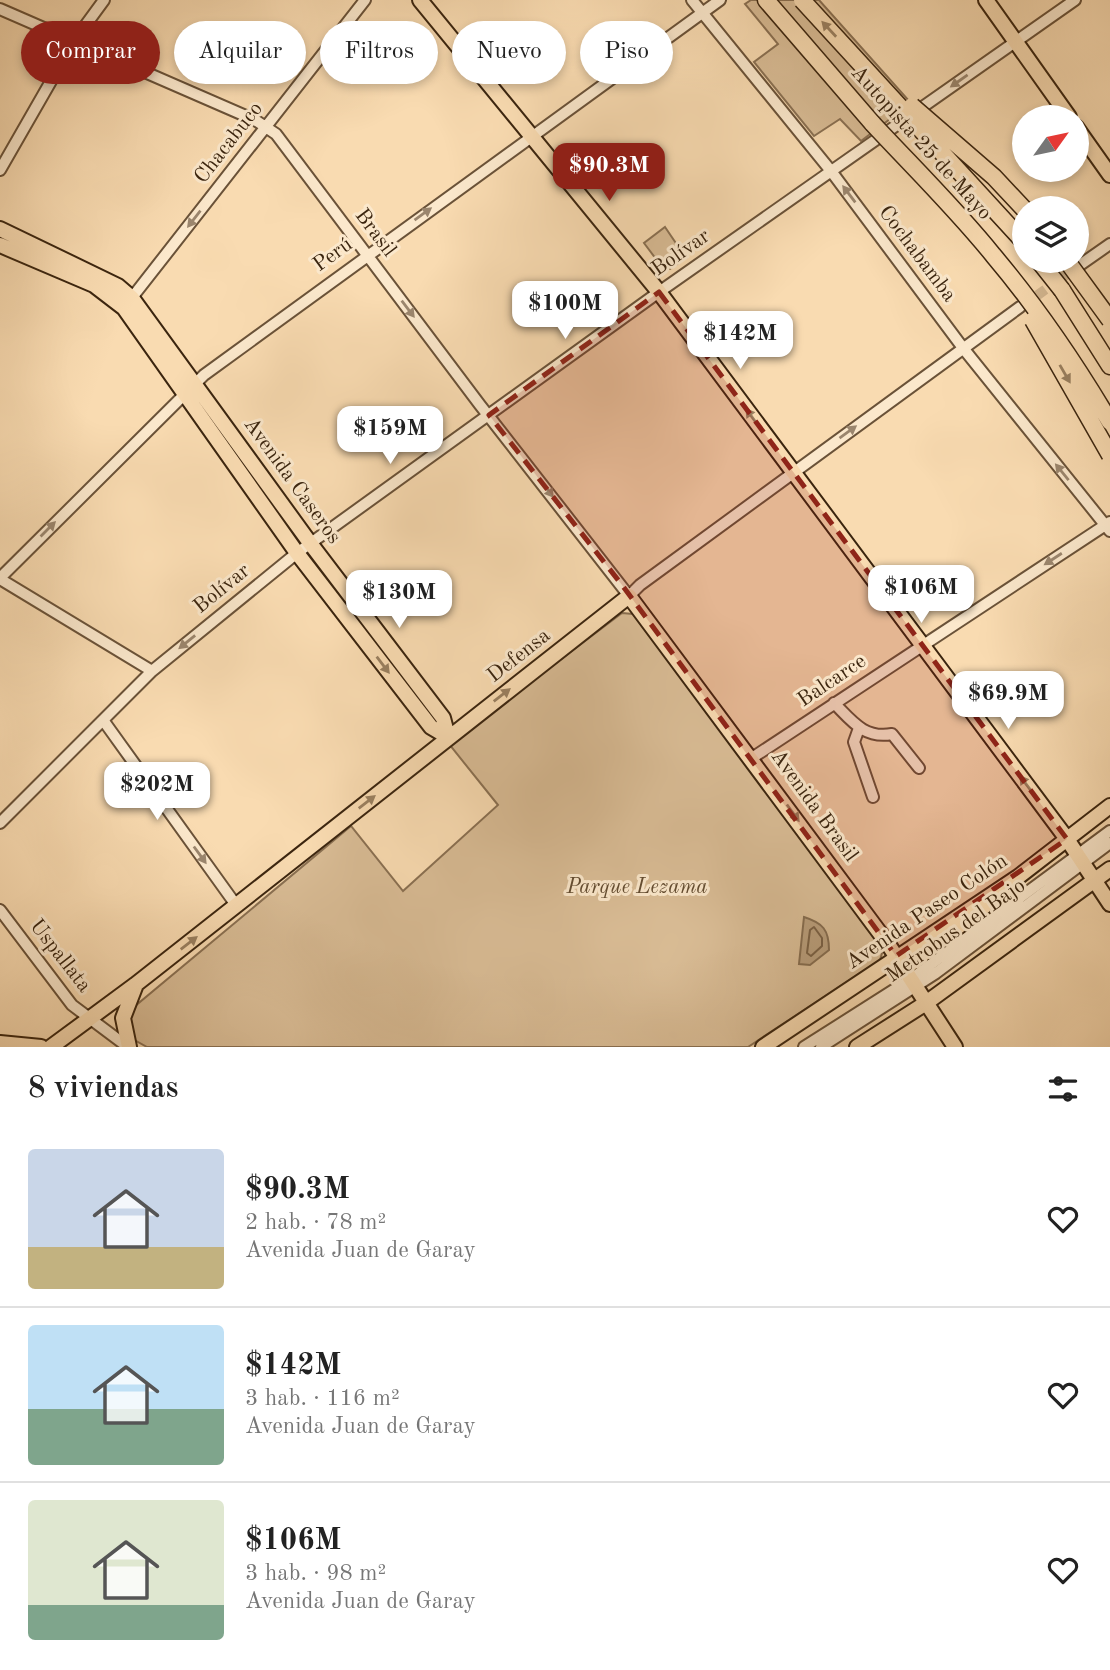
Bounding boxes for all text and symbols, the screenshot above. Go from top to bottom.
chip: Comprar [21,21,160,84]
chip: Alquilar [174,21,306,84]
chip: Filtros [320,21,438,84]
chip: Nuevo [452,21,566,84]
chip: Piso [580,21,673,84]
one-way arrow [821,21,837,38]
street label: Autopista 25 de Mayo [847,62,995,224]
one-way arrow [950,74,968,88]
street label: Chacabuco [191,98,267,188]
north arrow [1012,105,1088,182]
map controls [1012,105,1089,273]
pin: $90.3M [552,144,666,203]
text: $90.3M [569,154,649,177]
one-way arrow [842,185,856,204]
button: layers [1012,196,1089,273]
street label: Cochabamba [874,202,960,306]
street label: Brasil [350,205,400,261]
one-way arrow [414,207,432,221]
one-way arrow [187,209,202,227]
street label: Bolívar [648,225,714,280]
street label: Perú [310,234,356,276]
pin: $100M [516,282,614,341]
text: $100M [528,292,602,315]
one-way arrow [401,300,415,318]
pin: $142M [691,312,789,371]
text: $142M [703,322,777,345]
one-way arrow [1059,364,1071,383]
pin: $159M [341,406,439,466]
one-way arrow [746,408,760,426]
street label: Avenida Caseros [239,414,345,548]
text: $159M [353,417,427,440]
one-way arrow [839,425,857,439]
one-way arrow [1055,463,1070,481]
one-way arrow [540,479,555,497]
one-way arrow [39,521,56,538]
one-way arrow [1043,552,1062,565]
street label: Bolívar [190,560,254,618]
pin: $106M [872,566,970,625]
pin: $130M [350,570,448,630]
text: $106M [884,576,958,599]
text: $130M [362,581,436,604]
street label: Defensa [484,625,554,687]
one-way arrow [178,634,195,649]
street label: Balcarce [794,651,870,711]
one-way arrow [375,656,389,674]
pin: $69.9M [951,672,1065,731]
text: $69.9M [968,682,1048,705]
one-way arrow [493,688,511,703]
street label: Avenida Brasil [767,746,862,866]
pin: $202M [108,762,206,822]
text: $202M [120,773,194,796]
one-way arrow [1020,775,1034,793]
one-way arrow [358,794,376,809]
one-way arrow [785,804,799,822]
one-way arrow [193,845,207,864]
street label: Avenida Paseo Colón [843,850,1011,974]
street label: Metrobus del Bajo [882,875,1030,987]
park label: Parque Lezama [565,877,708,898]
street label: Uspallata [25,916,95,996]
one-way arrow [179,935,197,950]
icon: filters [1044,1070,1082,1108]
text: 8 viviendas [28,1074,178,1104]
text: $90.3M [245,1175,350,1205]
icon: home [84,1177,168,1261]
icon: heart [1044,1200,1082,1238]
text: 2 hab. · 78 m² [245,1211,386,1234]
text: Avenida Juan de Garay [245,1239,476,1262]
text: $142M [245,1351,341,1381]
icon: home [84,1353,168,1437]
icon: heart [1044,1376,1082,1414]
text: 3 hab. · 116 m² [245,1387,400,1410]
text: Avenida Juan de Garay [245,1415,476,1438]
text: $106M [245,1526,341,1556]
icon: home [84,1528,168,1612]
icon: heart [1044,1551,1082,1589]
text: 3 hab. · 98 m² [245,1562,386,1585]
text: Avenida Juan de Garay [245,1590,476,1613]

